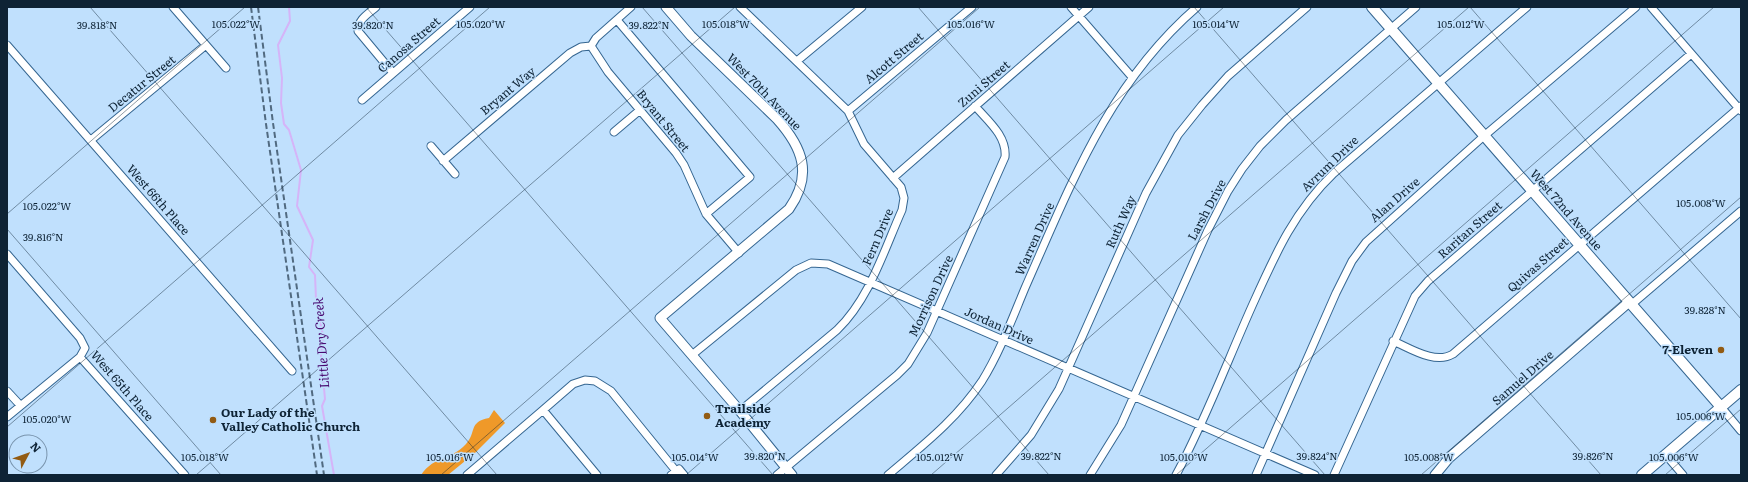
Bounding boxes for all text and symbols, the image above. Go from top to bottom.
street label: Canosa Street [373,12,444,77]
text: 105.022°W [212,16,260,31]
text: 105.020°W [457,16,506,31]
text: 105.018°W [702,16,750,31]
text: 105.016°W [947,16,995,31]
text: 105.014°W [1192,16,1240,31]
text: 105.012°W [1437,16,1485,31]
text: 39.818°N [77,17,117,32]
text: 39.820°N [352,17,394,32]
text: 39.822°N [628,17,670,32]
street label: Alcott Street [860,27,927,87]
street label: West 70th Avenue [723,49,806,134]
street label: Decatur Street [104,50,179,116]
street label: Zuni Street [953,55,1014,111]
street label: Bryant Way [476,62,539,119]
street label: Bryant Street [633,85,695,156]
street label: Avrum Drive [1297,131,1362,195]
street label: West 66th Place [123,160,195,239]
street label: West 72nd Avenue [1526,165,1607,254]
street label: Alan Drive [1365,172,1423,226]
street label: Larsh Drive [1182,176,1230,243]
street label: Ruth Way [1100,192,1140,251]
text: 105.008°W [1676,195,1726,210]
street label: Raritan Street [1433,196,1506,262]
text: 105.022°W [23,198,71,213]
street label: Warren Drive [1010,199,1058,278]
street label: Fern Drive [857,205,897,268]
text: 39.816°N [23,229,63,244]
street label: Quivas Street [1503,232,1572,296]
street label: Morrison Drive [903,252,957,339]
water label: Little Dry Creek [308,296,333,389]
street label: Jordan Drive [962,302,1037,348]
text: 39.828°N [1684,302,1726,317]
place label: 7-Eleven [1662,340,1714,358]
street label: Samuel Drive [1488,345,1557,409]
marker: 7-Eleven [1716,345,1726,355]
street label: West 65th Place [87,346,158,425]
place label: Trailside Academy [715,399,771,431]
place label: Our Lady of the Valley Catholic Church [221,403,360,435]
text: 105.006°W [1676,408,1726,423]
text: 105.020°W [23,411,72,426]
marker: Trailside Academy [702,411,712,421]
marker: Our Lady of the Valley Catholic Church [208,415,218,425]
north arrow [8,434,48,474]
text: N [27,438,45,456]
text: 39.820°N [744,448,786,463]
text: 39.822°N [1020,448,1062,463]
text: 39.824°N [1296,448,1338,463]
text: 39.826°N [1572,448,1614,463]
text: 105.018°W [181,449,229,464]
text: 105.016°W [426,449,474,464]
text: 105.014°W [671,449,719,464]
text: 105.012°W [916,449,964,464]
text: 105.010°W [1160,449,1208,464]
text: 105.008°W [1404,449,1454,464]
text: 105.006°W [1649,449,1699,464]

